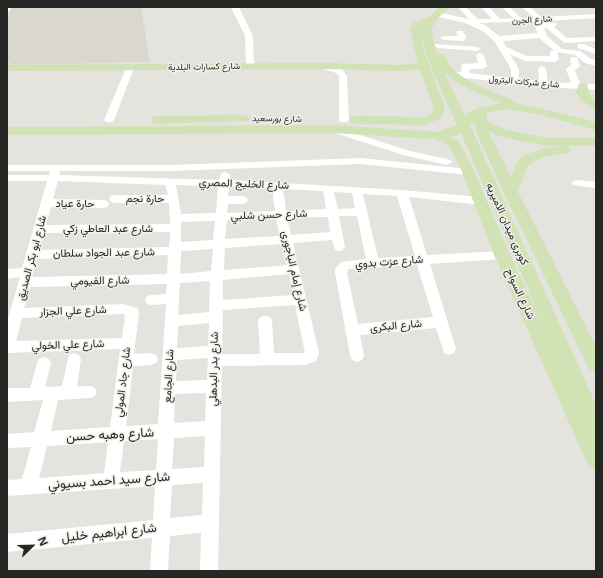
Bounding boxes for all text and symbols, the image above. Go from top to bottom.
street label: شارع الجرن [511,14,553,26]
street label: شارع كسارات البلدية [168,61,240,73]
street label: شارع شركات البترول [488,74,560,90]
street label: شارع بورسعيد [252,113,302,125]
street label: شارع الخليج المصري [199,176,289,192]
street label: كوبرى ميدان الاميريه [483,181,531,267]
street label: حارة نجم [126,192,164,206]
street label: حارة عياد [55,197,95,211]
street label: شارع حسن شلبي [231,207,307,223]
street label: شارع ابو بكر الصديق [14,214,50,302]
street label: شارع عبد العاطي زكي [63,222,153,236]
street label: شارع إمام الباجورى [278,230,310,312]
street label: شارع عبد الجواد سلطان [53,246,155,260]
street label: شارع عزت بدوي [354,253,424,271]
street label: شارع السواح [502,266,538,322]
street label: شارع الفيومي [70,274,130,288]
street label: شارع علي الجزار [39,303,107,319]
street label: شارع البكرى [369,317,423,335]
street label: شارع بدر البدهلي [207,332,221,406]
street label: شارع علي الخولي [31,337,105,353]
street label: شارع جاد المولي [112,346,134,418]
street label: شارع الجامع [161,349,177,403]
street label: شارع وهبه حسن [66,425,154,445]
street label: شارع سيد احمد بسيوني [47,469,171,493]
street label: شارع ابراهيم خليل [61,520,157,546]
north arrow [12,526,52,566]
text: N [35,534,52,548]

